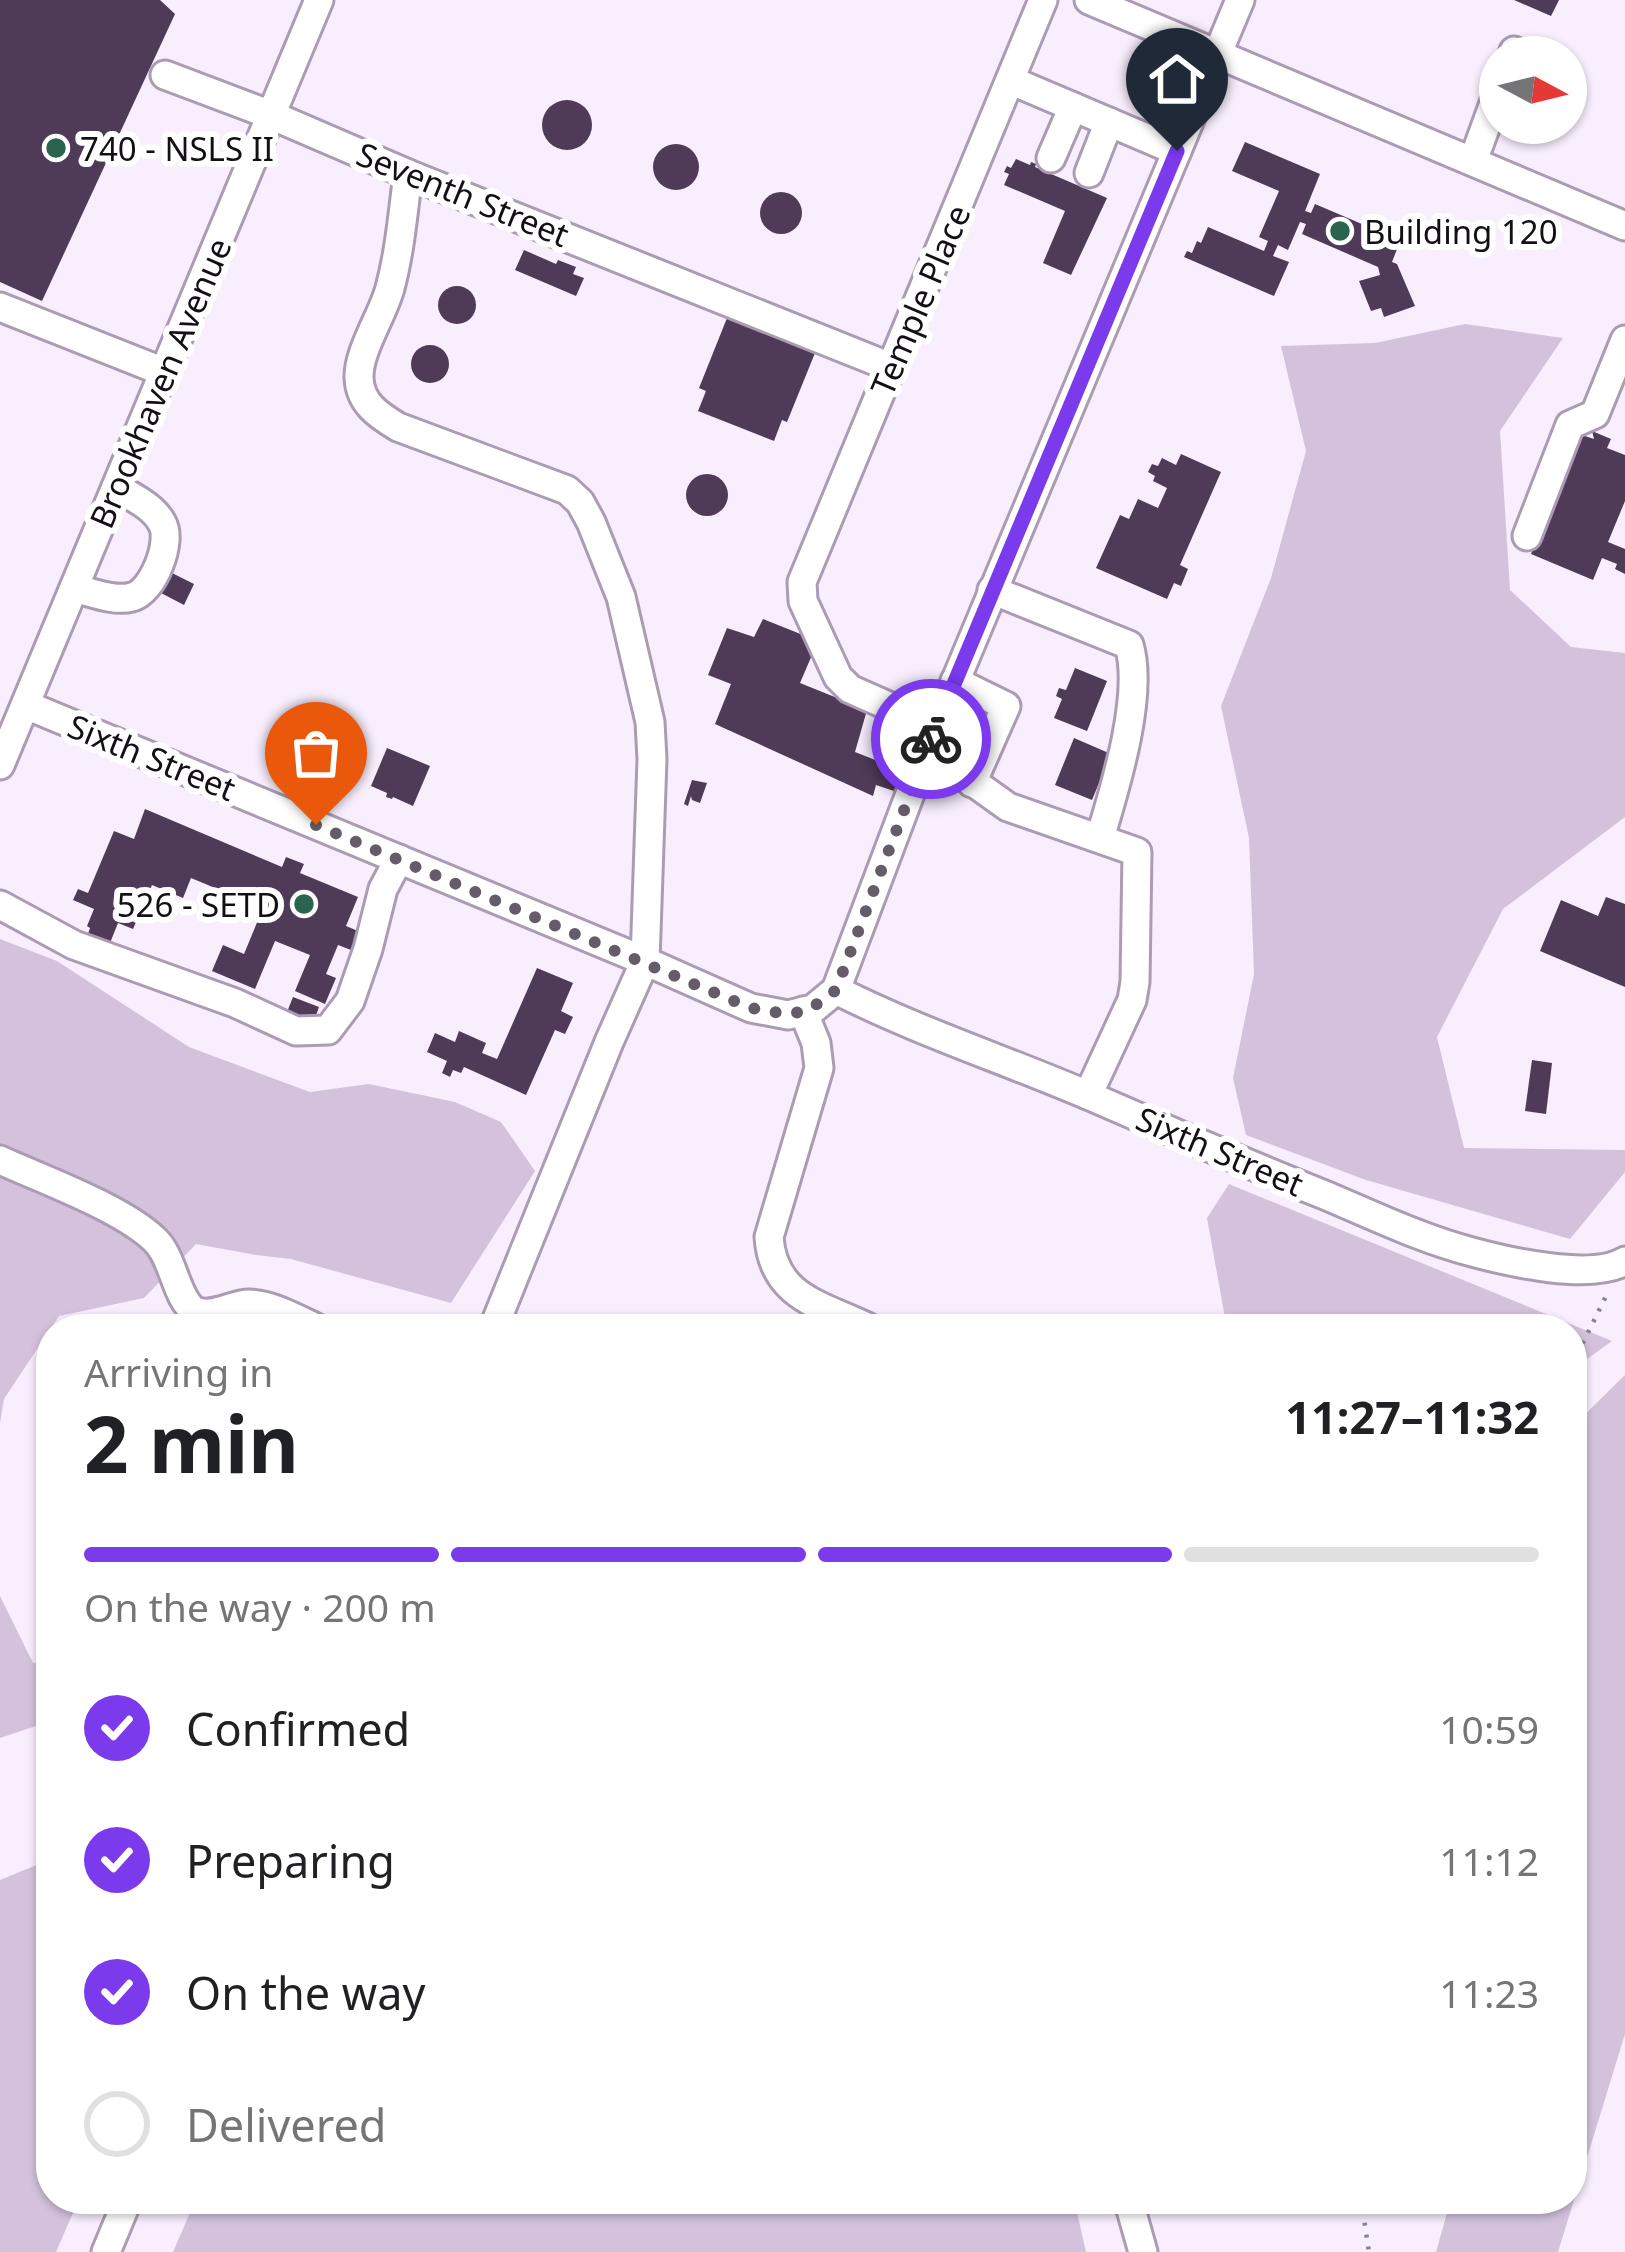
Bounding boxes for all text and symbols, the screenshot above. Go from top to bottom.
pin [1126,28,1228,151]
north arrow [1479,36,1587,144]
map controls [1479,36,1587,144]
icon: home [1144,46,1210,112]
place label: 740 - NSLS II [80,126,274,171]
street label: Seventh Street [350,131,576,257]
marker: 740 - NSLS II [43,135,69,161]
street label: Temple Place [860,198,980,402]
place label: Building 120 [1364,209,1558,254]
marker: Building 120 [1327,218,1353,244]
street label: Brookhaven Avenue [79,231,241,535]
courier [871,679,991,799]
pin [265,702,367,825]
street label: Sixth Street [61,703,243,811]
icon: bike [898,706,964,772]
icon: bag [283,720,349,786]
place label: 526 - SETD [117,882,280,927]
marker: 526 - SETD [291,891,317,917]
street label: Sixth Street [1130,1096,1310,1206]
text: Arriving in [84,1345,273,1398]
text: 11:27–11:32 [1285,1386,1539,1447]
text: 2 min [84,1390,299,1496]
text: On the way · 200 m [84,1580,436,1633]
icon: check [84,1695,150,1761]
text: Confirmed [186,1698,410,1759]
text: 10:59 [1439,1702,1539,1755]
icon: check [84,1827,150,1893]
text: Preparing [186,1830,395,1891]
text: 11:12 [1439,1834,1539,1887]
icon: check [84,1959,150,2025]
text: On the way [186,1962,425,2023]
text: 11:23 [1439,1966,1539,2019]
text: Delivered [186,2094,386,2155]

